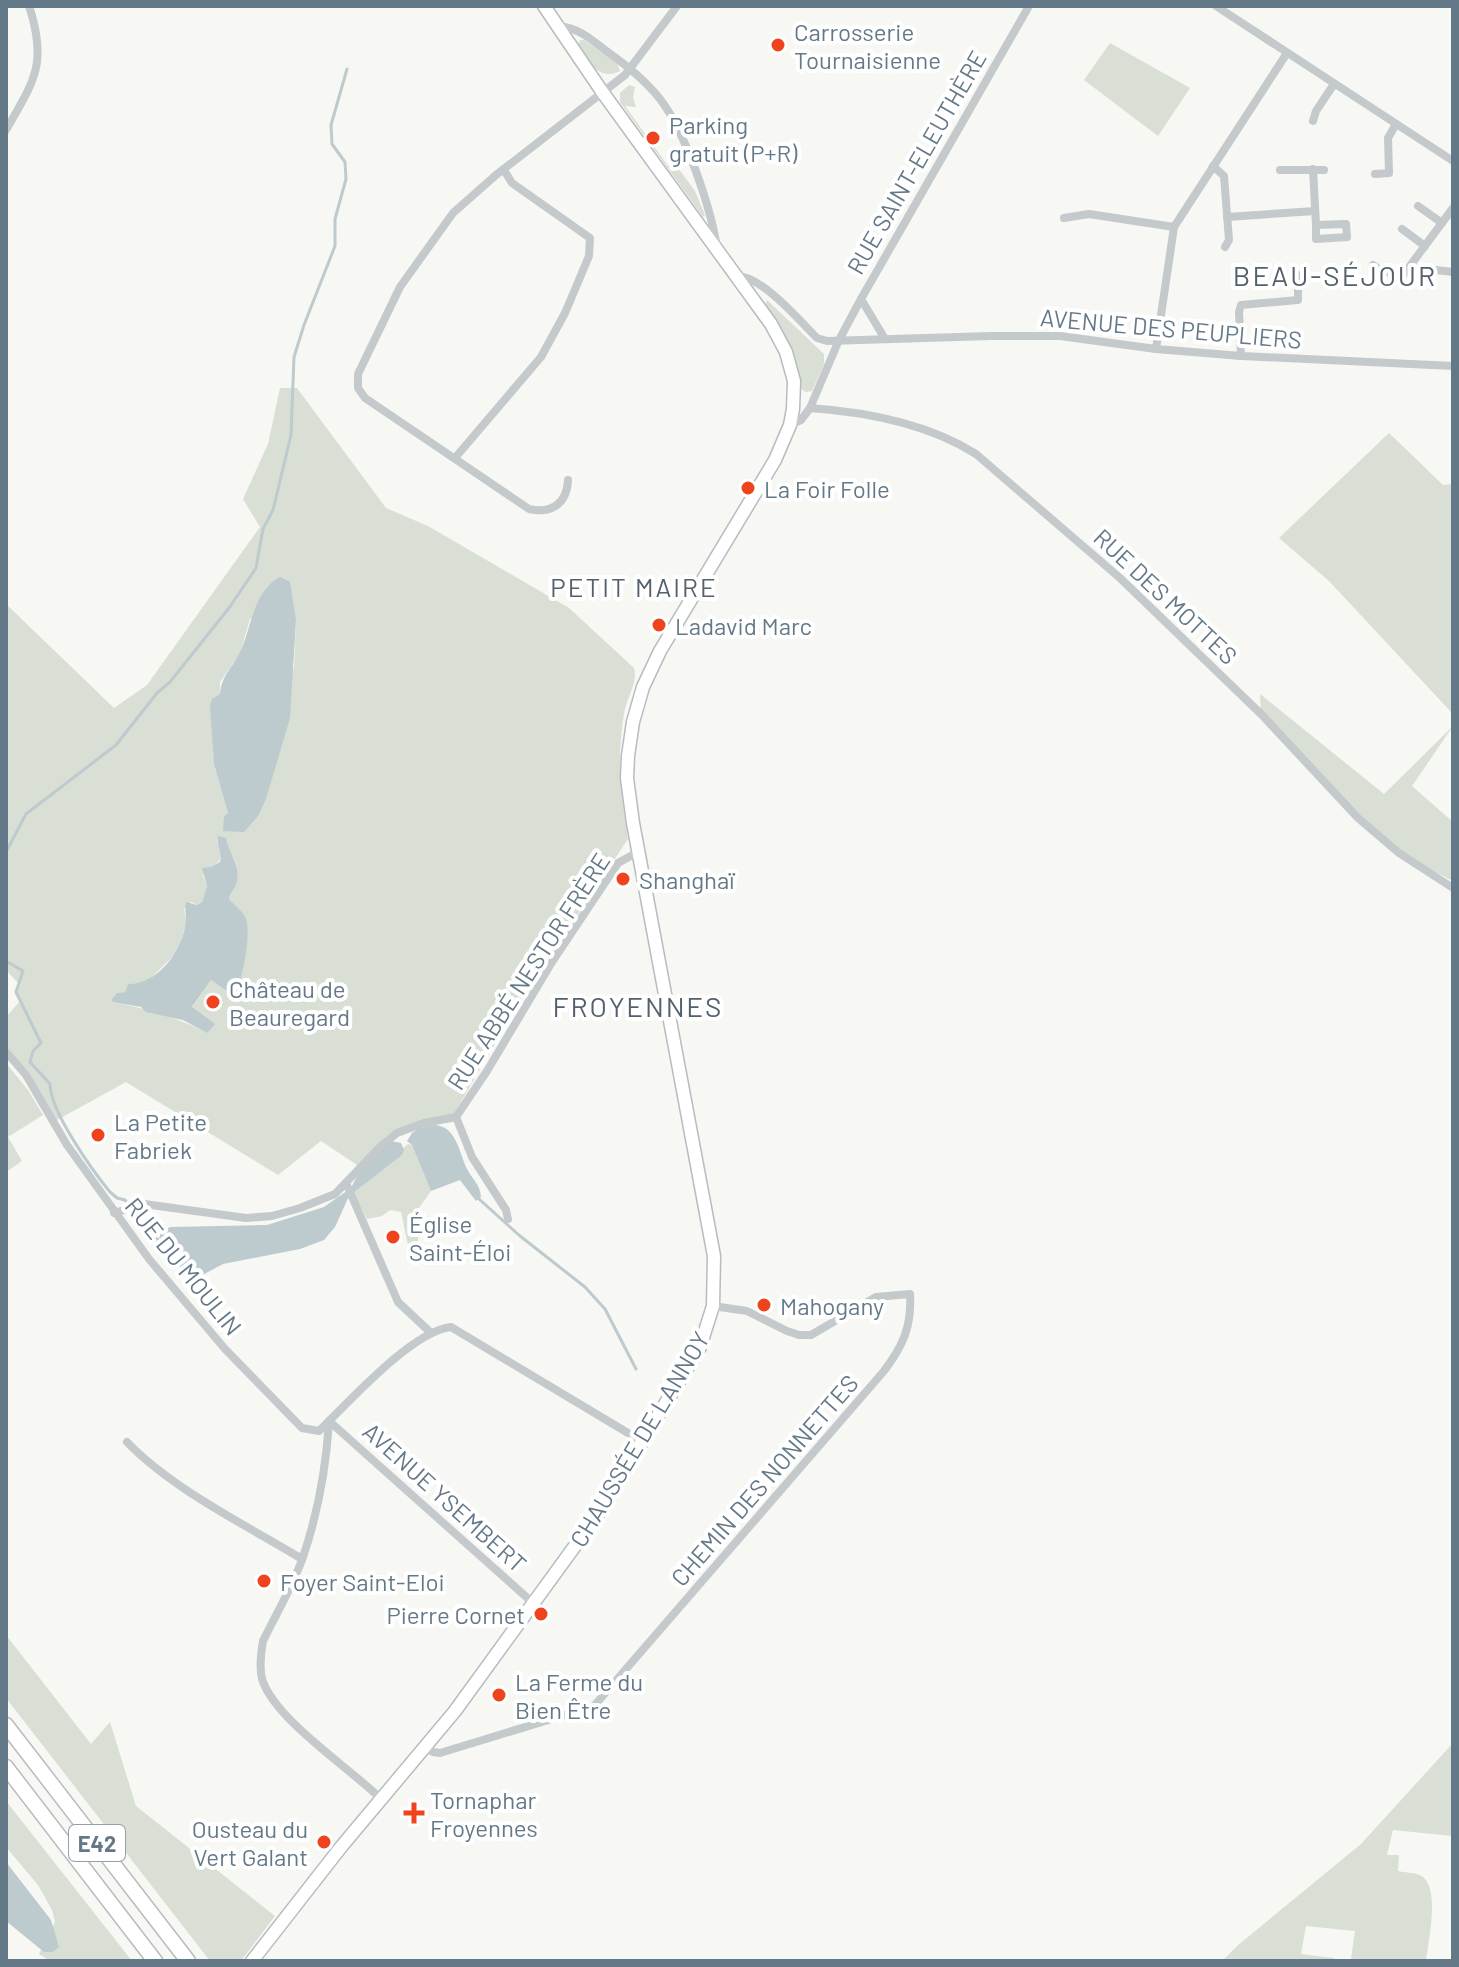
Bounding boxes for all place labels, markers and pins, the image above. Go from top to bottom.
place label: Carrosserie Tournaisienne [794,17,941,74]
marker: Carrosserie Tournaisienne [769,36,787,54]
place label: Parking gratuit (P+R) [669,110,798,167]
marker: Parking gratuit (P+R) [644,129,662,147]
place label: La Foir Folle [764,474,890,503]
marker: La Foir Folle [739,479,757,497]
place label: Ladavid Marc [675,611,812,640]
marker: Ladavid Marc [650,616,668,634]
place label: Shanghaï [639,865,735,894]
marker: Shanghaï [614,870,632,888]
place label: Château de Beauregard [229,974,350,1031]
marker: Château de Beauregard [204,993,222,1011]
place label: La Petite Fabriek [114,1107,207,1164]
marker: La Petite Fabriek [89,1126,107,1144]
place label: Église Saint-Éloi [409,1209,511,1266]
marker: Église Saint-Éloi [384,1228,402,1246]
place label: Mahogany [780,1291,884,1320]
marker: Mahogany [755,1296,773,1314]
place label: Foyer Saint-Eloi [280,1567,445,1596]
marker: Foyer Saint-Eloi [255,1572,273,1590]
place label: Pierre Cornet [386,1600,525,1629]
marker: Pierre Cornet [532,1605,550,1623]
place label: La Ferme du Bien Être [515,1667,643,1724]
marker: La Ferme du Bien Être [490,1686,508,1704]
place label: Tornaphar Froyennes [430,1785,538,1842]
marker: Tornaphar Froyennes [405,1804,423,1822]
place label: Ousteau du Vert Galant [192,1814,308,1871]
marker: Ousteau du Vert Galant [315,1833,333,1851]

